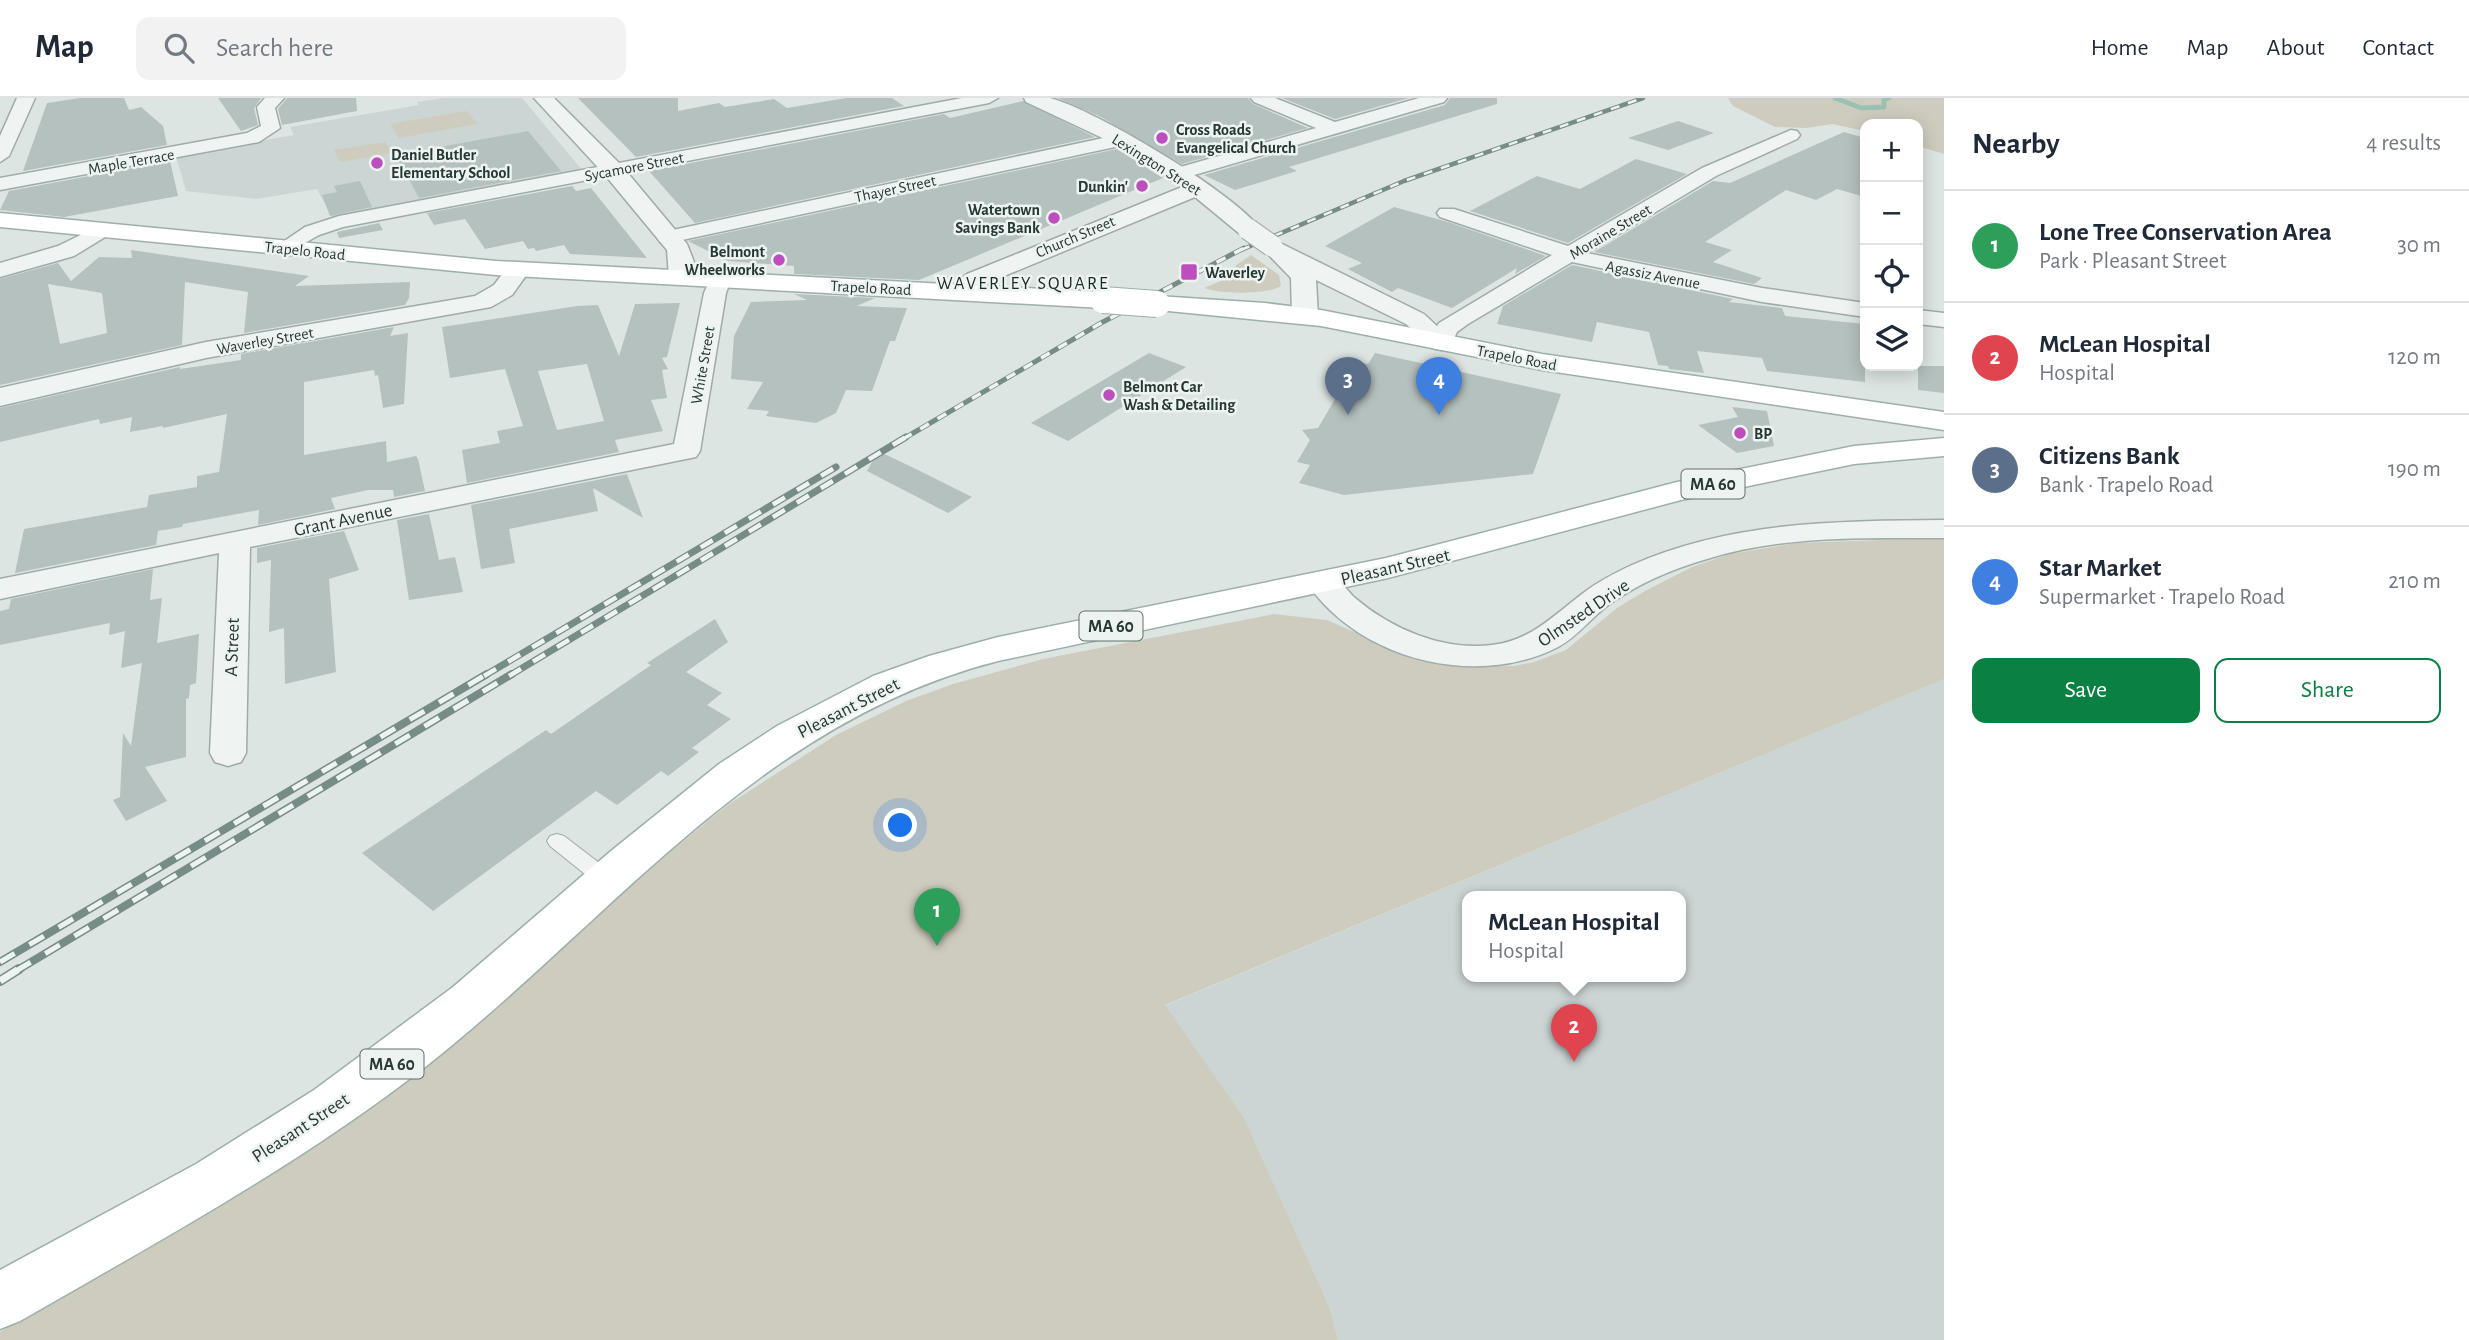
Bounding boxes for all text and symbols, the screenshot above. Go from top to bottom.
search box [136,17,626,80]
icon: search [160,29,198,67]
text: Map [35,31,94,64]
text: Search here [216,35,334,61]
text: Home [2091,36,2149,60]
text: Map [2187,36,2229,60]
text: About [2267,36,2324,60]
text: Contact [2362,36,2434,60]
map controls [1860,119,1923,371]
button: + [1860,119,1923,182]
place label: Cross Roads Evangelical Church [1176,122,1296,156]
text: Nearby [1972,129,2060,159]
marker: Cross Roads Evangelical Church [1154,130,1170,146]
street label: Lexington Street [1109,131,1204,199]
text: 4 results [2366,132,2441,155]
street label: Maple Terrace [87,147,176,177]
place label: Daniel Butler Elementary School [391,147,511,182]
street label: Sycamore Street [583,150,685,185]
marker: Daniel Butler Elementary School [369,155,385,171]
street label: Thayer Street [853,173,937,206]
marker: Dunkin' [1134,178,1150,194]
place label: Dunkin' [1078,179,1128,195]
button: − [1860,182,1923,245]
street label: Moraine Street [1567,201,1654,262]
place label: Watertown Savings Bank [955,202,1040,236]
marker: Watertown Savings Bank [1046,210,1062,226]
street label: Church Street [1033,213,1117,261]
text: Lone Tree Conservation Area [2039,219,2332,245]
text: 1 [1991,234,1999,257]
text: 30 m [2397,234,2441,257]
street label: Trapelo Road [264,239,346,263]
place label: Belmont Wheelworks [685,244,766,278]
button: locate [1860,245,1923,308]
text: Park · Pleasant Street [2039,250,2226,273]
marker: Belmont Wheelworks [771,252,787,268]
street label: Agassiz Avenue [1604,258,1701,292]
marker: Waverley [1179,262,1199,282]
place label: Waverley [1205,265,1266,282]
district label: WAVERLEY SQUARE [936,275,1110,293]
street label: Trapelo Road [830,278,912,298]
button: layers [1860,308,1923,371]
street label: Waverley Street [215,325,315,358]
street label: White Street [688,325,718,405]
text: McLean Hospital [2039,331,2211,357]
street label: Trapelo Road [1476,342,1558,374]
text: 2 [1990,346,2000,369]
text: 120 m [2388,346,2441,369]
pin: 3 [1325,357,1371,415]
pin: 4 [1416,357,1462,415]
text: Hospital [2039,362,2115,385]
place label: Belmont Car Wash & Detailing [1123,379,1236,413]
marker: Belmont Car Wash & Detailing [1101,387,1117,403]
marker: BP [1732,425,1748,441]
place label: BP [1754,426,1772,442]
text: Citizens Bank [2039,443,2180,469]
text: 3 [1990,458,2000,481]
text: 190 m [2388,458,2441,481]
road number: MA 60 [1682,470,1744,498]
text: Bank · Trapelo Road [2039,474,2213,497]
street label: Grant Avenue [292,501,394,540]
street label: Pleasant Street [1339,546,1452,589]
text: Star Market [2039,555,2161,581]
text: 4 [1989,570,2001,593]
text: 210 m [2388,570,2441,593]
street label: Olmsted Drive [1535,576,1633,651]
text: Supermarket · Trapelo Road [2039,586,2285,609]
road number: MA 60 [1080,612,1142,640]
street label: A Street [222,617,243,677]
button: Save [1972,658,2200,723]
button: Share [2214,658,2441,723]
street label: Pleasant Street [795,675,903,742]
your location [883,808,917,842]
pin: 1 [914,888,960,946]
popup [1462,891,1686,982]
text: McLean Hospital [1488,909,1660,935]
text: Hospital [1488,940,1564,963]
pin: 2 [1551,1004,1597,1062]
road number: MA 60 [360,1049,424,1079]
street label: Pleasant Street [249,1090,353,1167]

